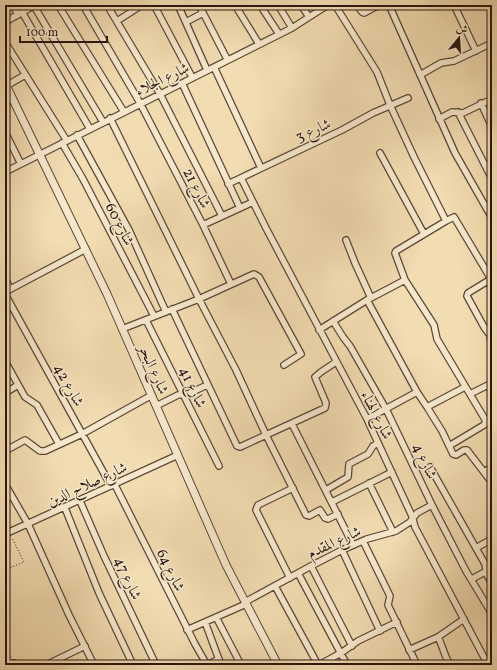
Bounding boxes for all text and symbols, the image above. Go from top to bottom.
scale bar [20,18,107,44]
north arrow [439,18,479,58]
text: ش [454,21,469,39]
text: 100 m [26,25,59,41]
street label: شارع الجلاء [132,58,194,103]
street label: شارع 3 [293,114,335,149]
street label: شارع 21 [176,165,215,213]
street label: شارع 60 [98,200,138,250]
street label: شارع البحر [131,339,173,398]
street label: شارع 42 [46,360,88,411]
street label: شارع 41 [172,363,211,412]
street label: شارع الهناء [354,388,397,444]
street label: شارع 4 [405,440,441,484]
street label: شارع صلاح الدين [44,458,132,514]
street label: شارع المقدم [304,522,365,566]
street label: شارع 64 [149,546,189,596]
street label: شارع 47 [107,554,146,604]

